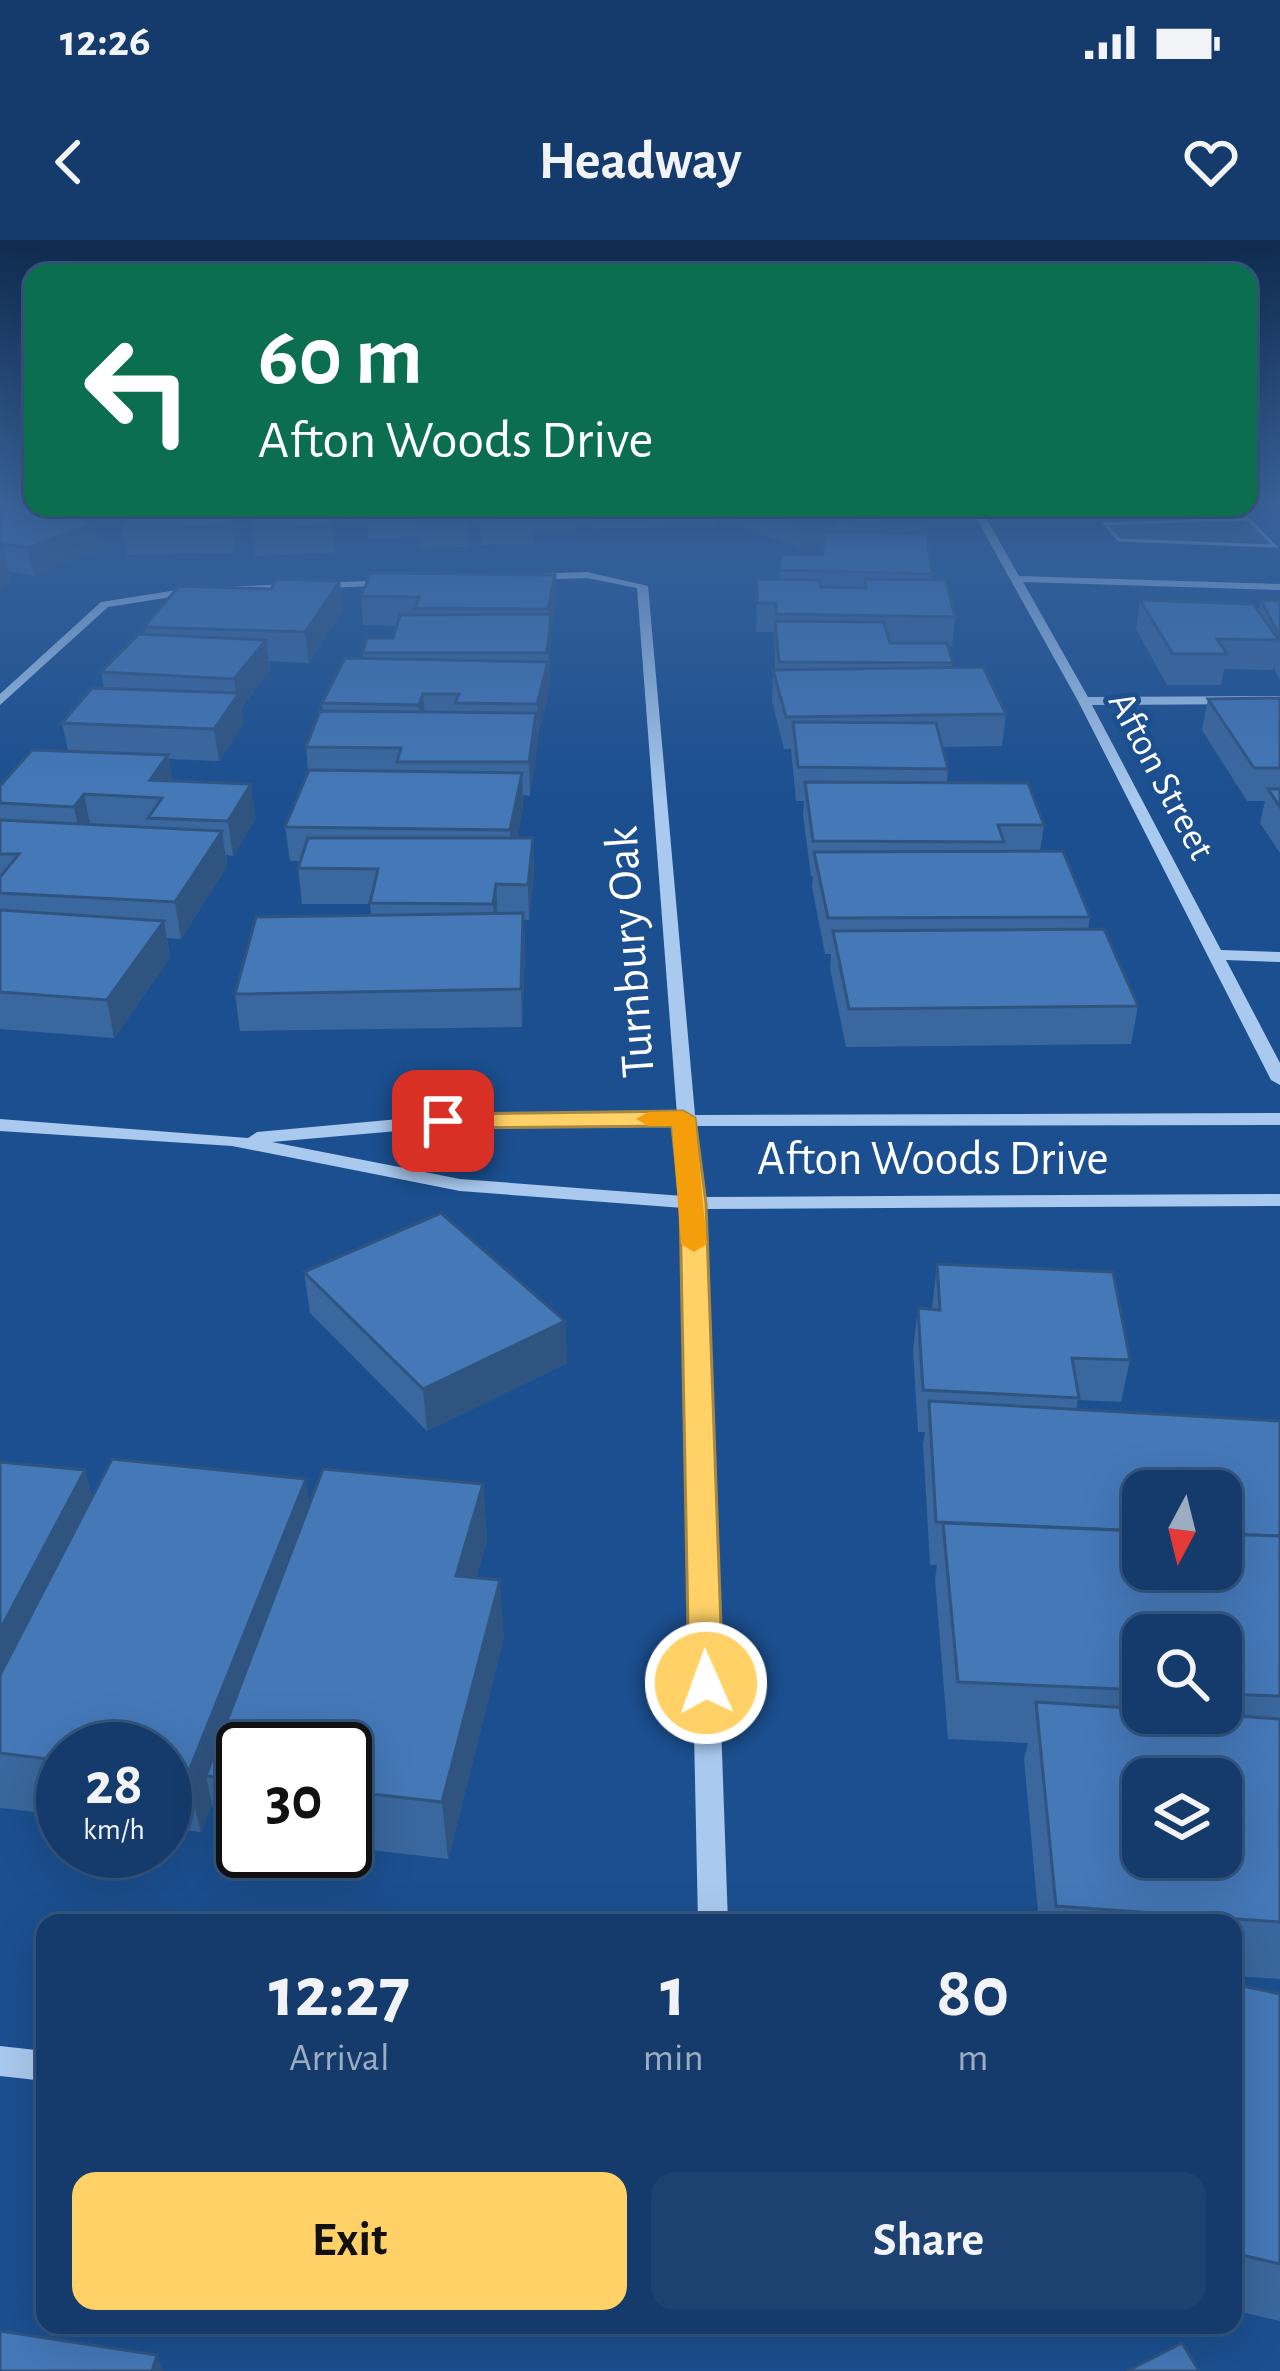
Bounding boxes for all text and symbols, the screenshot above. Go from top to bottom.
text: 12:26 [60,19,151,64]
icon: back [36,129,102,195]
icon: heart [1178,129,1244,195]
text: Headway [538,135,742,189]
icon: left [60,312,216,468]
text: 60 m [258,316,423,400]
text: Afton Woods Drive [258,414,653,468]
street label: Afton Street [1101,686,1221,866]
street label: Turnbury Oak [598,825,664,1079]
pin [392,1070,494,1172]
icon: arrive [410,1088,476,1154]
street label: Afton Woods Drive [757,1136,1109,1184]
north arrow [1122,1470,1242,1590]
map controls [1122,1470,1242,1878]
button: search [1122,1614,1242,1734]
position arrow [643,1620,769,1746]
speed limit sign: 30 [216,1722,372,1878]
text: 28 [85,1755,143,1815]
button: layers [1122,1758,1242,1878]
text: km/h [83,1815,145,1845]
text: 12:27 [269,1957,410,2029]
text: 1 [660,1957,686,2029]
text: 80 [936,1957,1009,2029]
text: Arrival [289,2039,390,2078]
text: min [643,2039,704,2078]
text: m [957,2039,988,2078]
button: Exit [72,2172,627,2310]
button: Share [651,2172,1206,2310]

